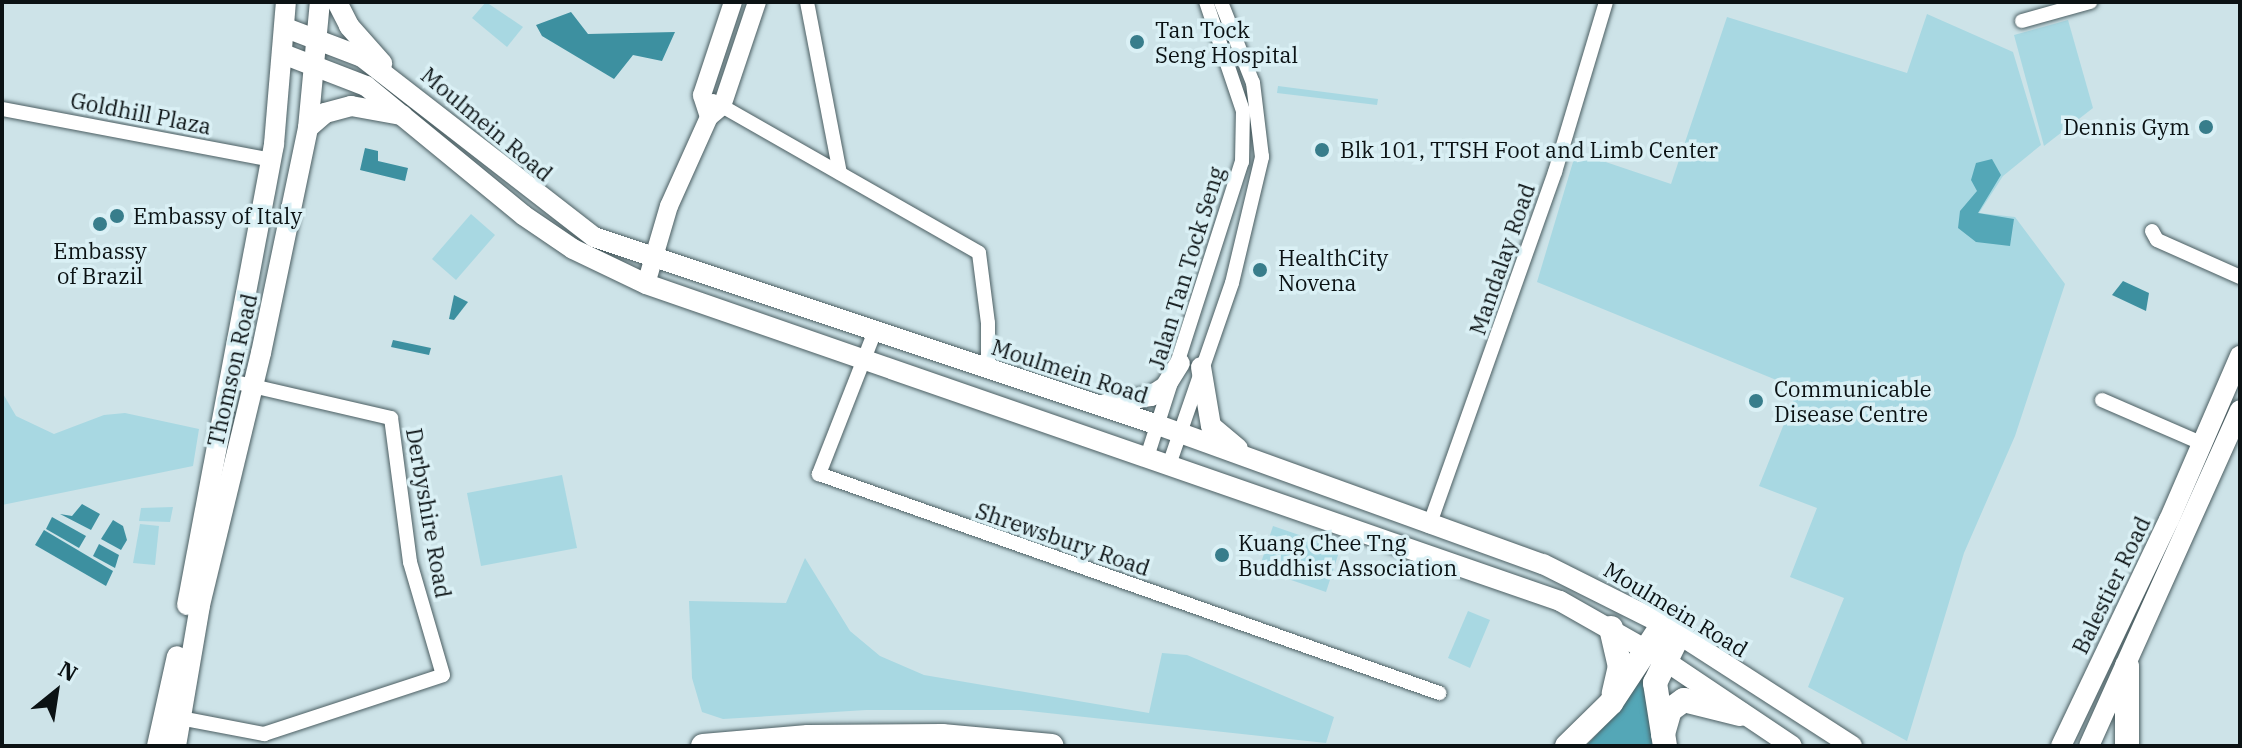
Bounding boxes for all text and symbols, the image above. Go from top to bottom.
place label: Tan Tock Seng Hospital [1155,16,1298,68]
marker: Tan Tock Seng Hospital [1126,31,1148,53]
street label: Moulmein Road [416,61,558,187]
street label: Goldhill Plaza [68,86,214,140]
place label: Dennis Gym [2063,114,2190,140]
marker: Dennis Gym [2197,118,2215,136]
place label: Blk 101, TTSH Foot and Limb Center [1340,137,1718,163]
marker: Blk 101, TTSH Foot and Limb Center [1311,139,1333,161]
street label: Jalan Tan Tock Seng [1143,164,1229,372]
street label: Mandalay Road [1464,180,1540,338]
place label: Embassy of Italy [133,203,302,229]
marker: Embassy of Italy [108,207,126,225]
marker: Embassy of Brazil [91,215,109,233]
place label: Embassy of Brazil [53,237,147,288]
place label: HealthCity Novena [1278,244,1388,296]
marker: HealthCity Novena [1249,259,1271,281]
street label: Thomson Road [202,291,262,449]
street label: Moulmein Road [988,333,1152,409]
place label: Communicable Disease Centre [1774,375,1932,426]
marker: Communicable Disease Centre [1745,390,1767,412]
street label: Derbyshire Road [401,426,457,600]
street label: Shrewsbury Road [972,497,1154,581]
street label: Balestier Road [2066,512,2156,658]
place label: Kuang Chee Tng Buddhist Association [1238,529,1457,580]
marker: Kuang Chee Tng Buddhist Association [1213,546,1231,564]
street label: Moulmein Road [1599,556,1753,662]
north arrow [16,652,96,732]
text: N [53,654,83,688]

